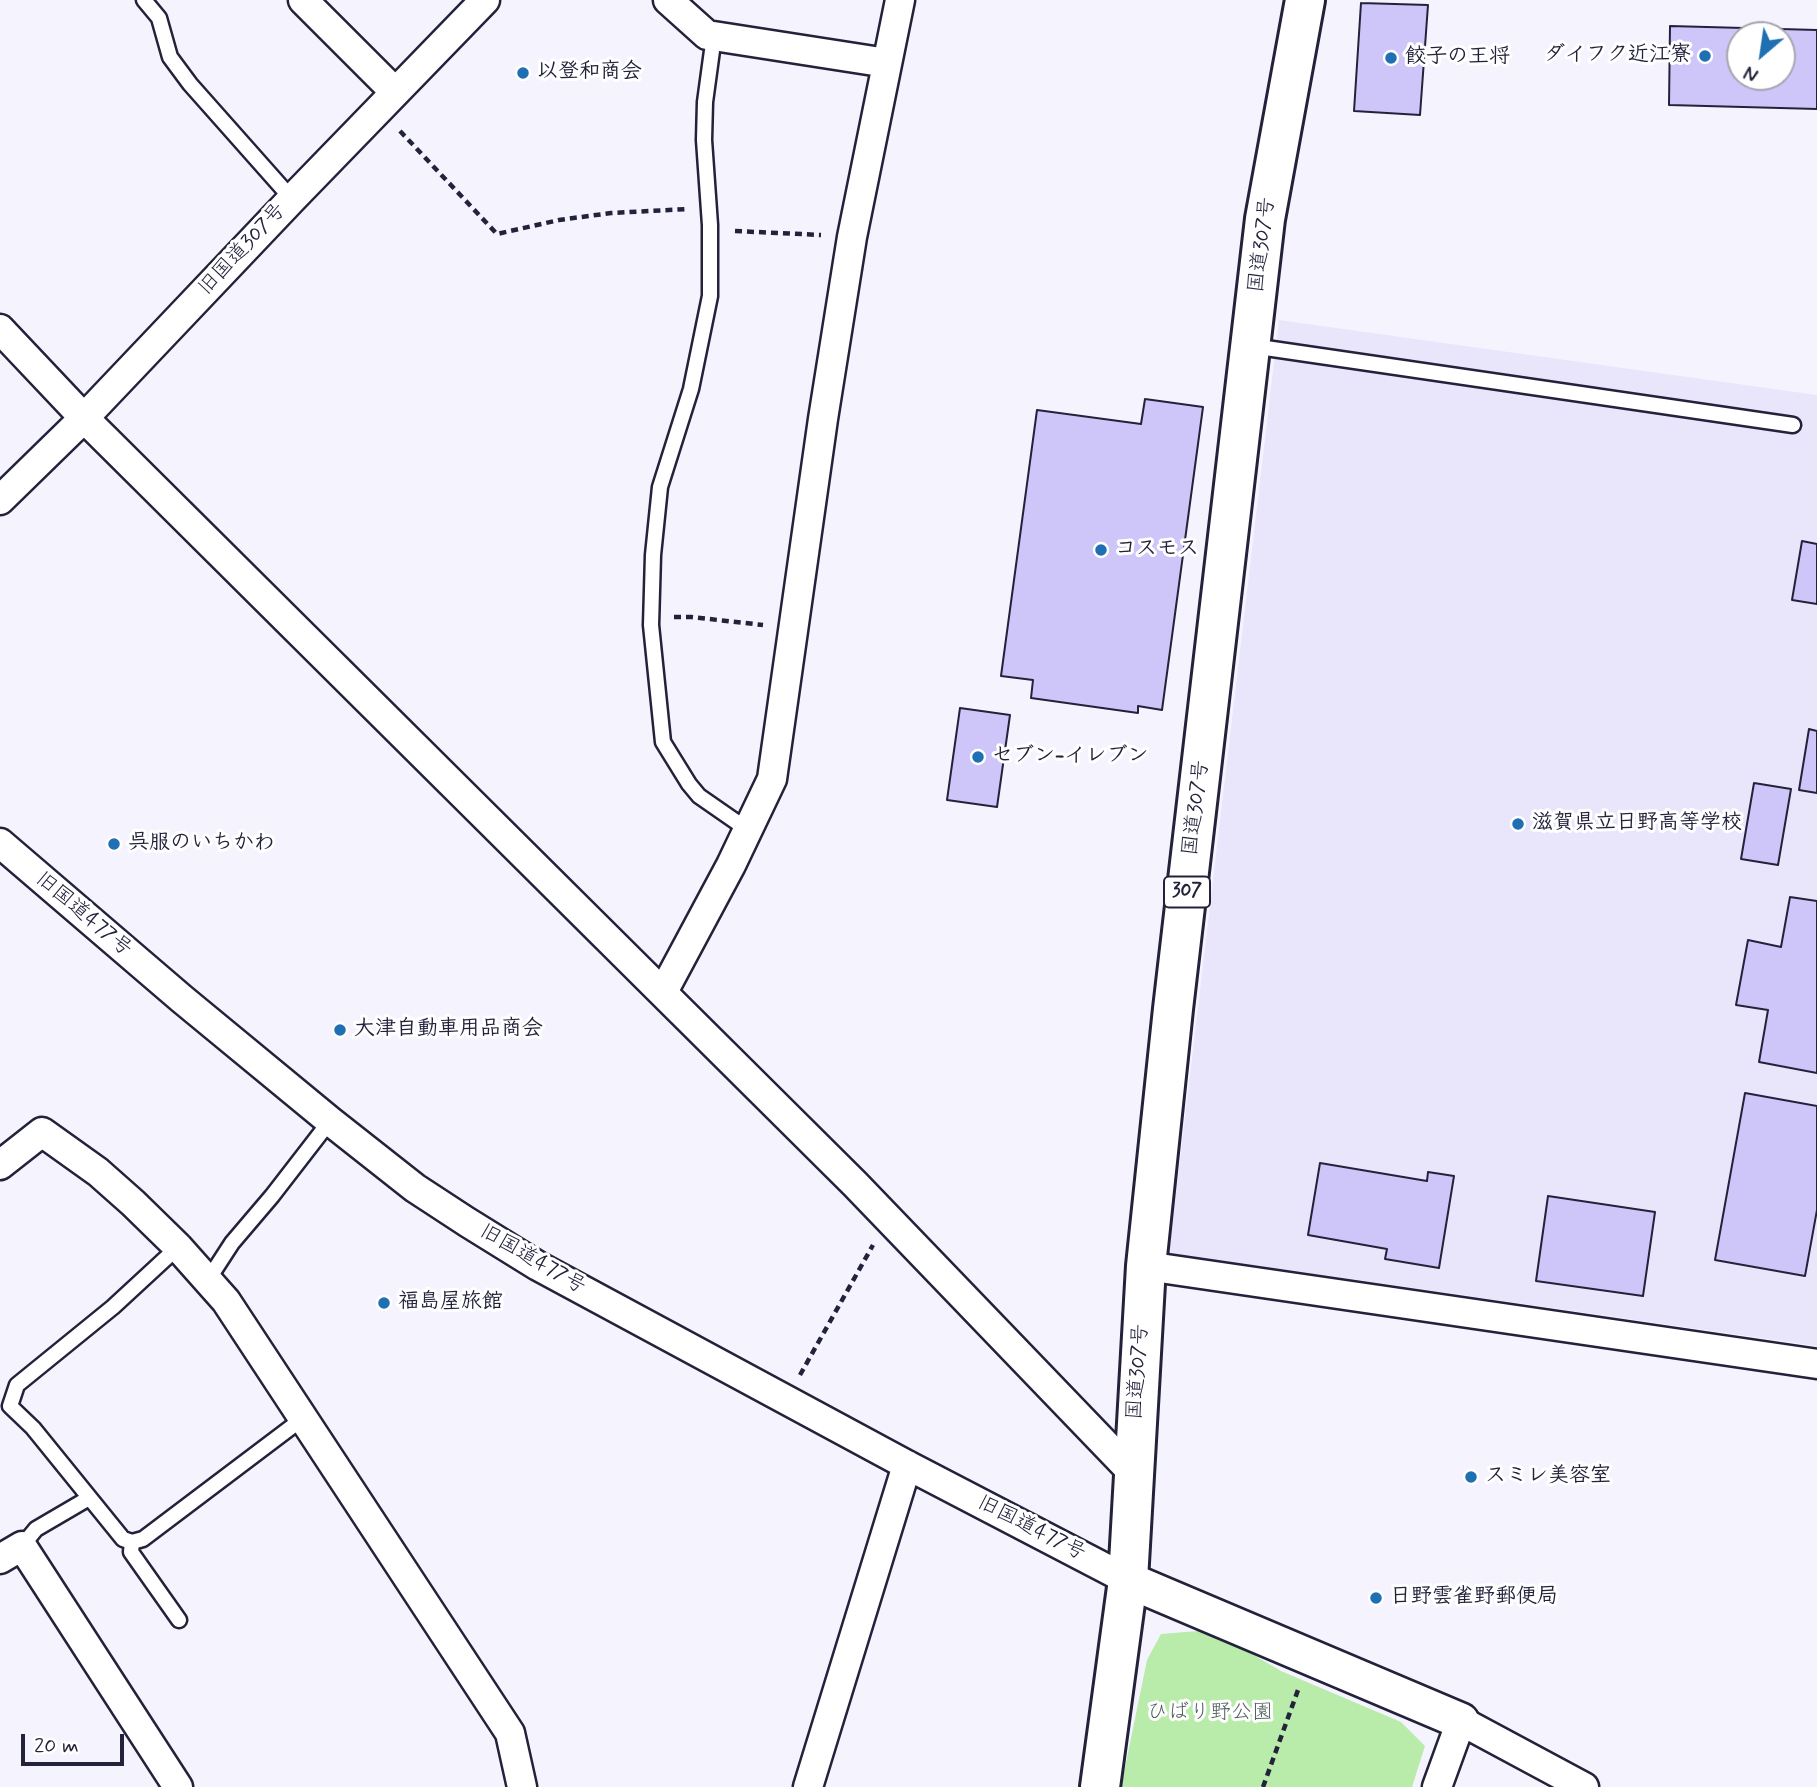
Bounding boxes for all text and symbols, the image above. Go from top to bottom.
north arrow [1726,21,1796,91]
place label: ダイフク近江寮 [1544,43,1691,69]
place label: 餃子の王将 [1405,45,1510,71]
marker: ダイフク近江寮 [1697,48,1713,64]
marker: 餃子の王将 [1383,50,1399,66]
text: N [1740,59,1763,87]
place label: 以登和商会 [537,60,642,86]
marker: 以登和商会 [515,65,531,81]
street label: 国道307号 [1245,196,1281,294]
street label: 旧国道307号 [194,199,292,301]
place label: コスモス [1115,537,1199,563]
marker: コスモス [1093,542,1109,558]
place label: セブン-イレブン [992,744,1148,770]
marker: セブン-イレブン [970,749,986,765]
street label: 国道307号 [1179,759,1215,857]
place label: 滋賀県立日野高等学校 [1532,811,1742,837]
marker: 滋賀県立日野高等学校 [1510,816,1526,832]
place label: 呉服のいちかわ [128,831,275,857]
marker: 呉服のいちかわ [106,836,122,852]
street label: 旧国道477号 [30,867,136,963]
road number: 307 [1164,876,1210,908]
place label: 大津自動車用品商会 [354,1017,543,1043]
marker: 大津自動車用品商会 [332,1022,348,1038]
street label: 旧国道477号 [474,1219,590,1301]
place label: 福島屋旅館 [398,1290,503,1316]
marker: 福島屋旅館 [376,1295,392,1311]
street label: 国道307号 [1123,1323,1155,1421]
place label: スミレ美容室 [1485,1464,1611,1490]
marker: スミレ美容室 [1463,1469,1479,1485]
street label: 旧国道477号 [972,1491,1090,1567]
place label: 日野雲雀野郵便局 [1390,1585,1558,1611]
marker: 日野雲雀野郵便局 [1368,1590,1384,1606]
park label: ひばり野公園 [1147,1701,1273,1727]
scale bar [24,1720,128,1764]
text: 20 m [34,1732,79,1760]

